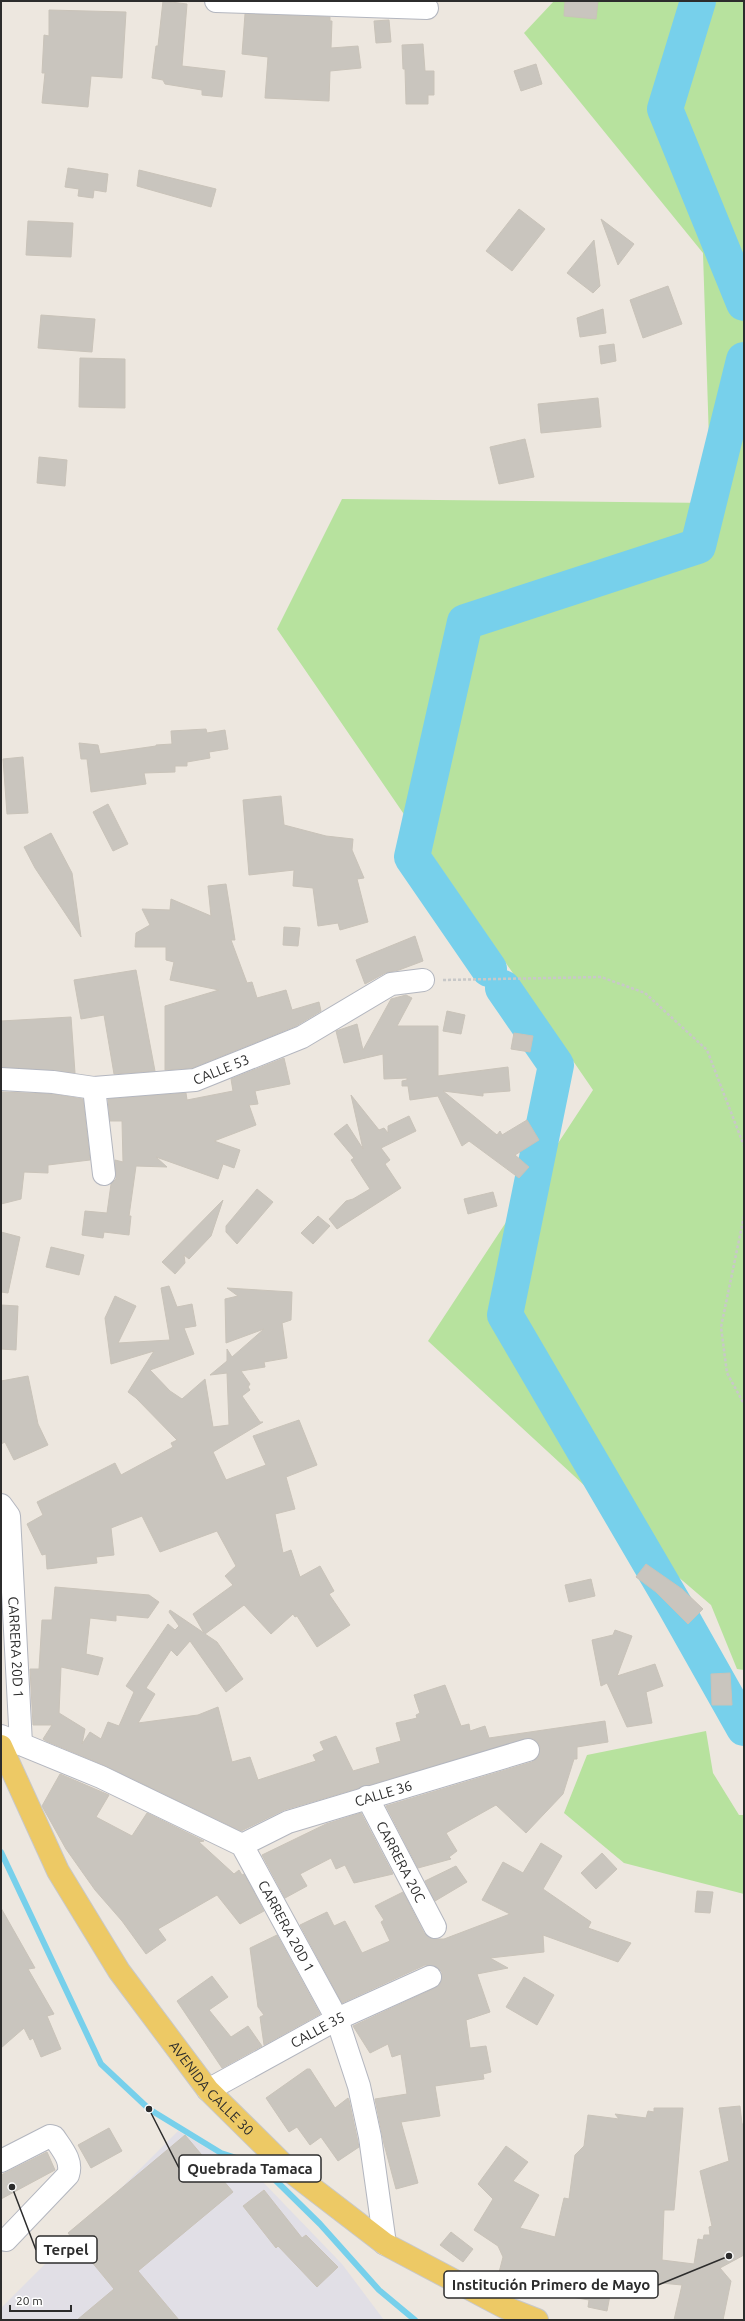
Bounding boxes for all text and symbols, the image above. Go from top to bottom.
street label: CALLE 53 [191,1051,252,1088]
street label: CARRERA 20D 1 [5,1596,27,1698]
street label: CALLE 36 [353,1777,414,1810]
street label: CARRERA 20C [373,1818,429,1905]
street label: CARRERA 20D 1 [255,1878,318,1975]
street label: CALLE 35 [288,2009,347,2051]
street label: AVENIDA CALLE 30 [166,2038,257,2139]
callout: Quebrada Tamaca [179,2155,321,2182]
text: Quebrada Tamaca [187,2160,313,2177]
callout: Terpel [36,2236,97,2263]
text: Terpel [44,2241,89,2258]
callout: Institución Primero de Mayo [444,2271,658,2298]
text: Institución Primero de Mayo [452,2276,650,2293]
scale bar [10,2287,71,2313]
text: 20 m [16,2294,43,2307]

